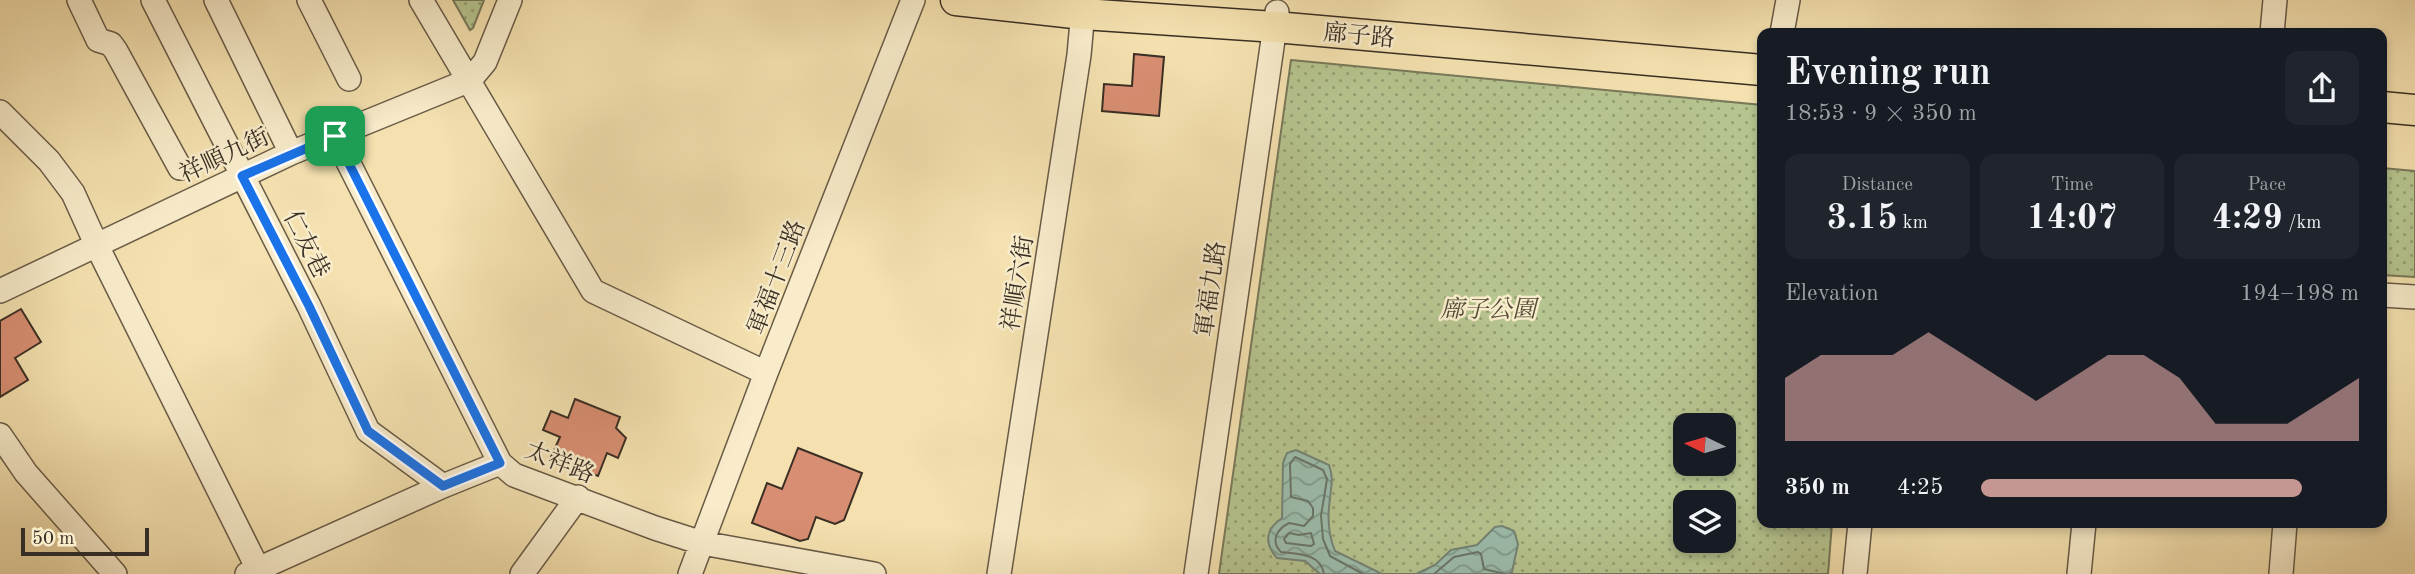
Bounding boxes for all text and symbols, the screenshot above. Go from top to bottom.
street label: 廍子路 [1322,19,1396,52]
button: share [2285,51,2359,125]
text: Evening run [1785,55,1991,93]
text: 18:53 · 9 × 350 m [1785,102,1977,125]
pin [305,106,365,166]
icon: arrive [316,117,354,155]
street label: 祥順九街 [175,123,273,188]
text: Distance [1842,176,1913,195]
text: Time [2051,176,2093,195]
text: Pace [2247,176,2286,195]
text: 3.15 [1827,201,1898,236]
text: 14:07 [2026,201,2118,236]
text: 4:29 [2212,201,2283,236]
street label: 仁友巷 [278,206,335,282]
text: km [1898,214,1928,233]
text: /km [2283,214,2321,233]
street label: 軍福十三路 [742,216,811,338]
street label: 祥順六街 [997,234,1038,333]
street label: 軍福九路 [1190,240,1231,338]
text: Elevation [1785,282,1879,305]
text: 194–198 m [2240,282,2359,305]
park label: 廍子公園 [1440,296,1540,323]
north arrow [1673,413,1736,476]
map controls [1673,413,1736,553]
street label: 太祥路 [521,436,598,488]
text: 350 m [1785,476,1850,499]
text: 4:25 [1897,476,1943,499]
button: layers [1673,490,1736,553]
scale bar [21,525,149,557]
text: 50 m [32,530,74,549]

